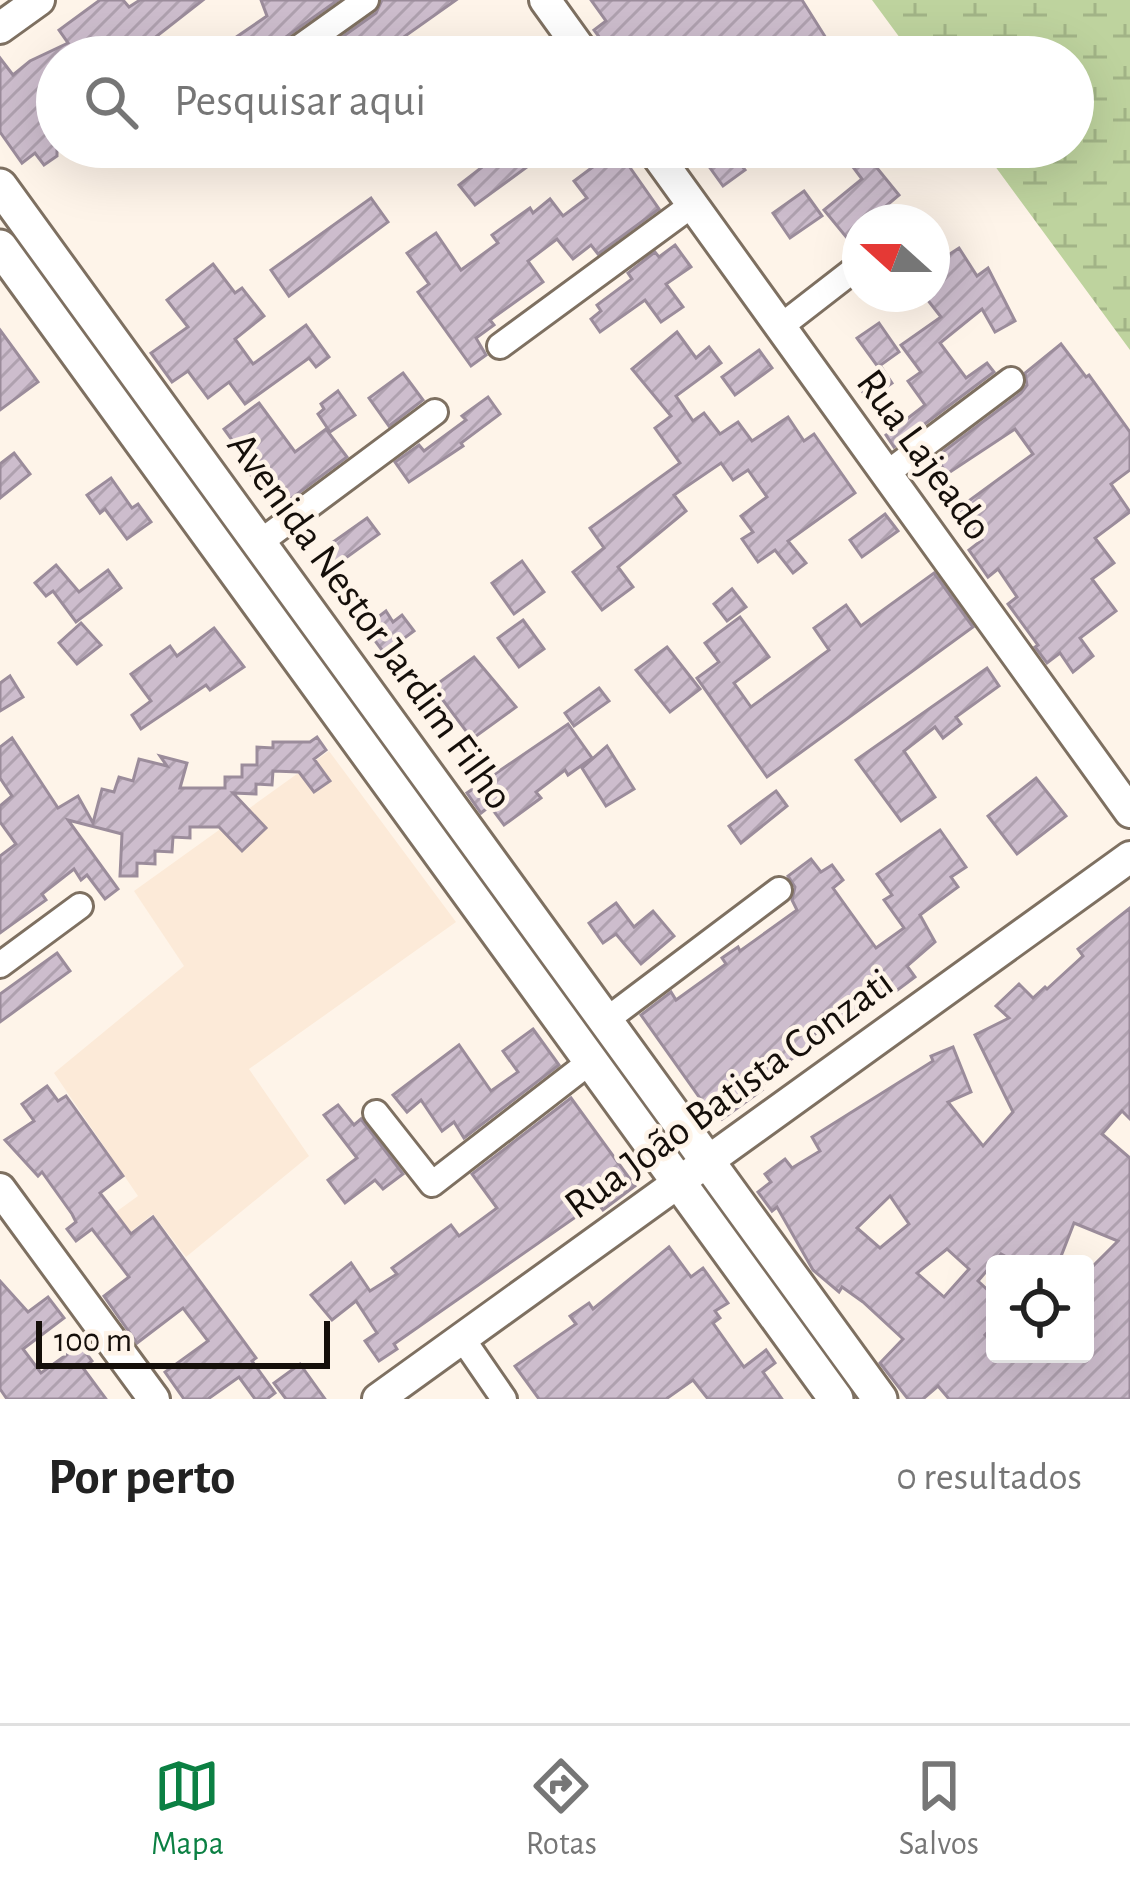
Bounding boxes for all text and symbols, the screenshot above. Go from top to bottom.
search box [36,36,1094,168]
icon: search [78,69,144,135]
text: Pesquisar aqui [174,79,426,124]
north arrow [842,204,950,312]
street label: Rua Lajeado [848,362,1000,548]
street label: Avenida Nestor Jardim Filho [219,425,521,817]
street label: Rua João Batista Conzati [557,961,901,1227]
map controls [986,1255,1094,1363]
button: locate [986,1255,1094,1363]
scale bar [36,1315,330,1368]
text: 100 m [54,1325,132,1358]
text: Por perto [48,1452,235,1503]
text: 0 resultados [896,1458,1082,1497]
tab: Mapa [151,1753,224,1865]
tab: Rotas [526,1753,597,1865]
tab: Salvos [899,1753,979,1865]

